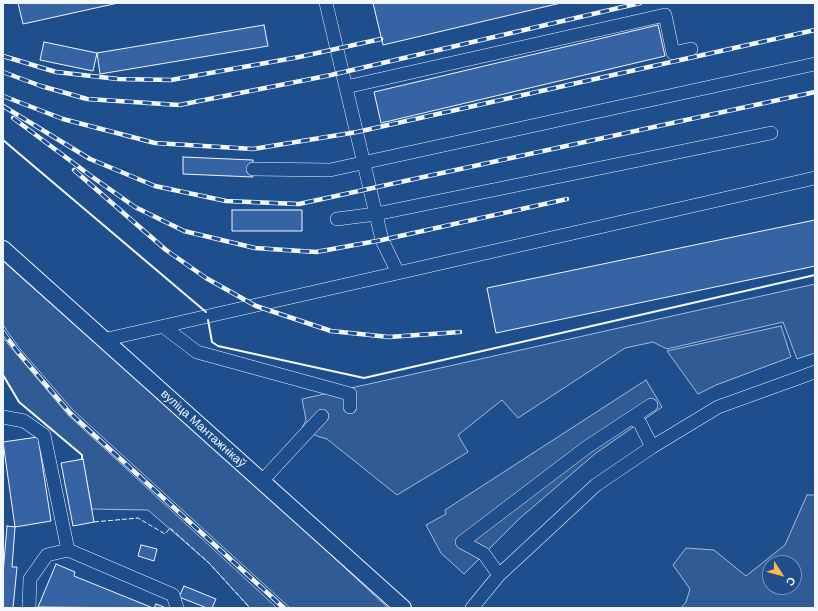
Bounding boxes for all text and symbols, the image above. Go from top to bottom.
street label: вуліца Мантажнікаў [158,387,248,471]
north arrow [762,555,802,595]
text: С [784,575,798,588]

